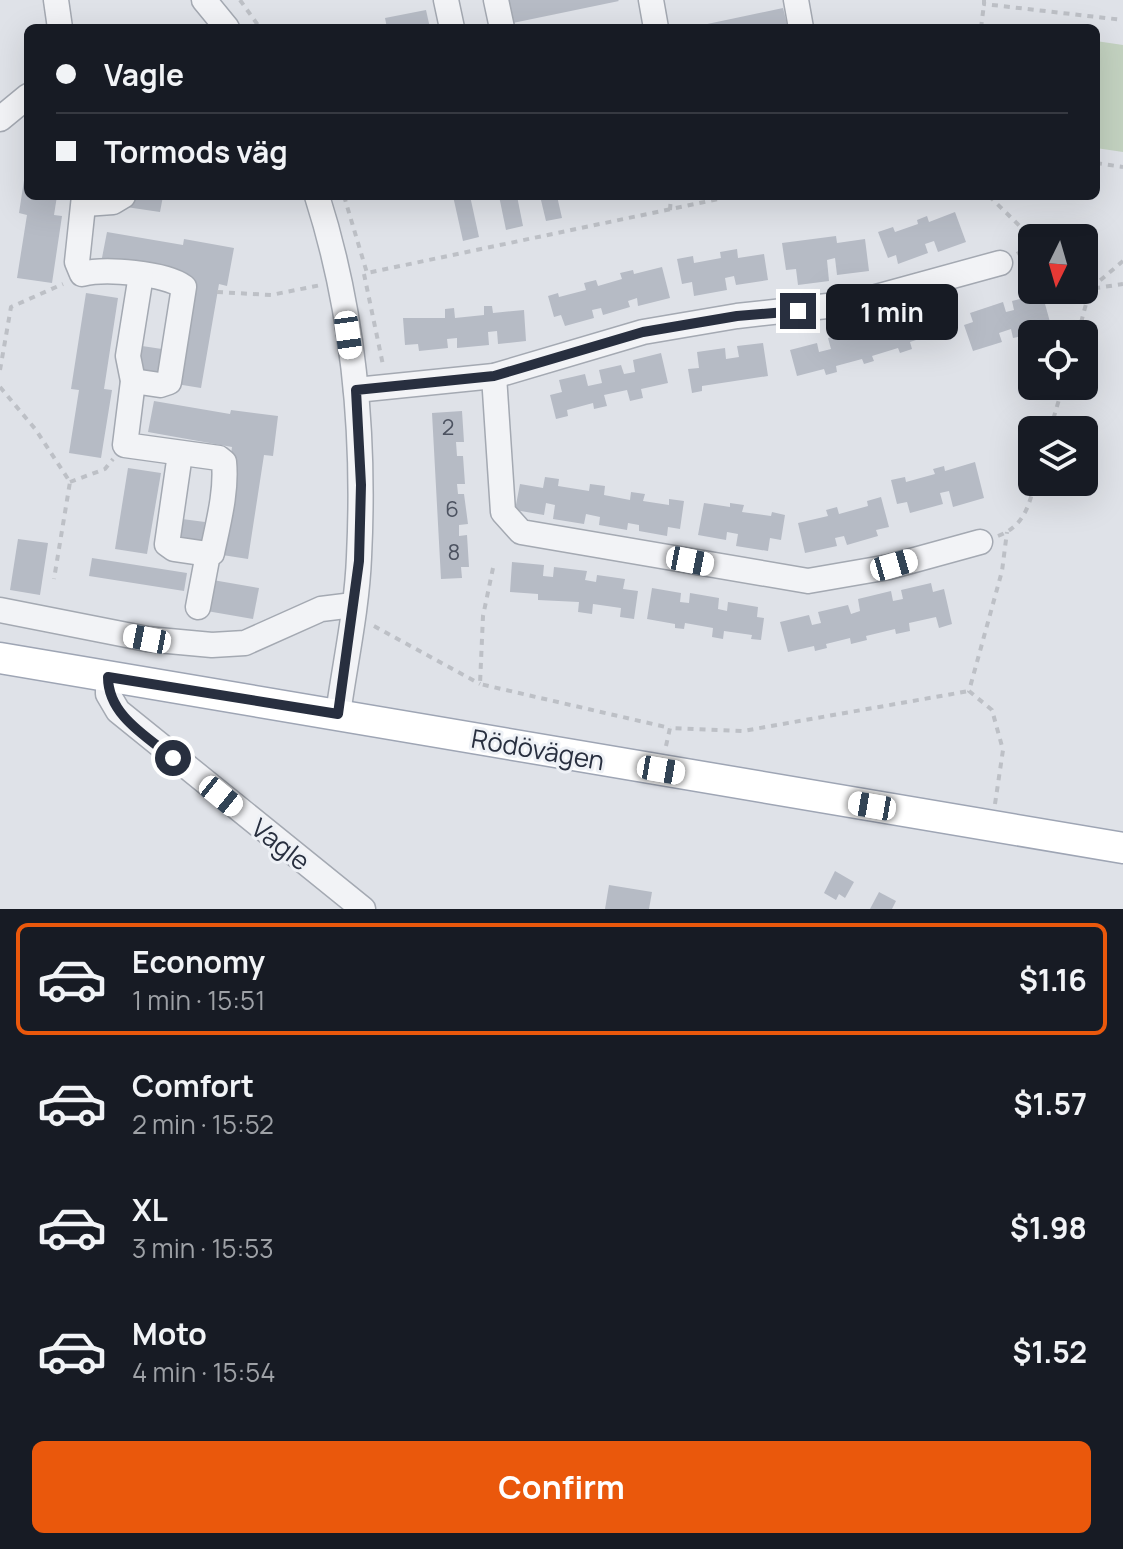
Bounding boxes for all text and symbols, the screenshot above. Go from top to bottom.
text: Vagle [104,54,184,95]
text: Tormods väg [104,131,288,172]
north arrow [1018,224,1098,304]
map controls [1018,224,1098,496]
callout: 1 min [826,283,958,339]
route end [780,293,816,329]
text: 1 min [860,294,924,330]
car [333,310,363,360]
button: locate [1018,320,1098,400]
house number: 2 [442,412,454,442]
button: layers [1018,416,1098,496]
house number: 6 [445,494,459,524]
house number: 8 [448,537,460,567]
car [664,545,716,577]
car [868,547,920,583]
car [121,623,173,655]
street label: Rödövägen [469,720,607,778]
route start [155,740,191,776]
car [635,754,687,786]
car [195,772,247,820]
car [846,790,898,822]
street label: Vagle [244,810,318,878]
text: Economy [132,941,265,982]
icon: car [36,943,108,1015]
text: $1.16 [1019,959,1087,1000]
text: 1 min · 15:51 [132,982,265,1018]
text: Comfort [132,1065,254,1106]
icon: car [36,1067,108,1139]
text: $1.57 [1014,1083,1087,1124]
text: 2 min · 15:52 [132,1106,274,1142]
text: XL [132,1189,168,1230]
icon: car [36,1191,108,1263]
text: $1.98 [1010,1207,1087,1248]
text: 3 min · 15:53 [132,1230,274,1266]
text: Moto [132,1313,207,1354]
icon: car [36,1315,108,1387]
text: $1.52 [1012,1331,1087,1372]
text: 4 min · 15:54 [132,1354,276,1390]
button: Confirm [32,1441,1091,1533]

